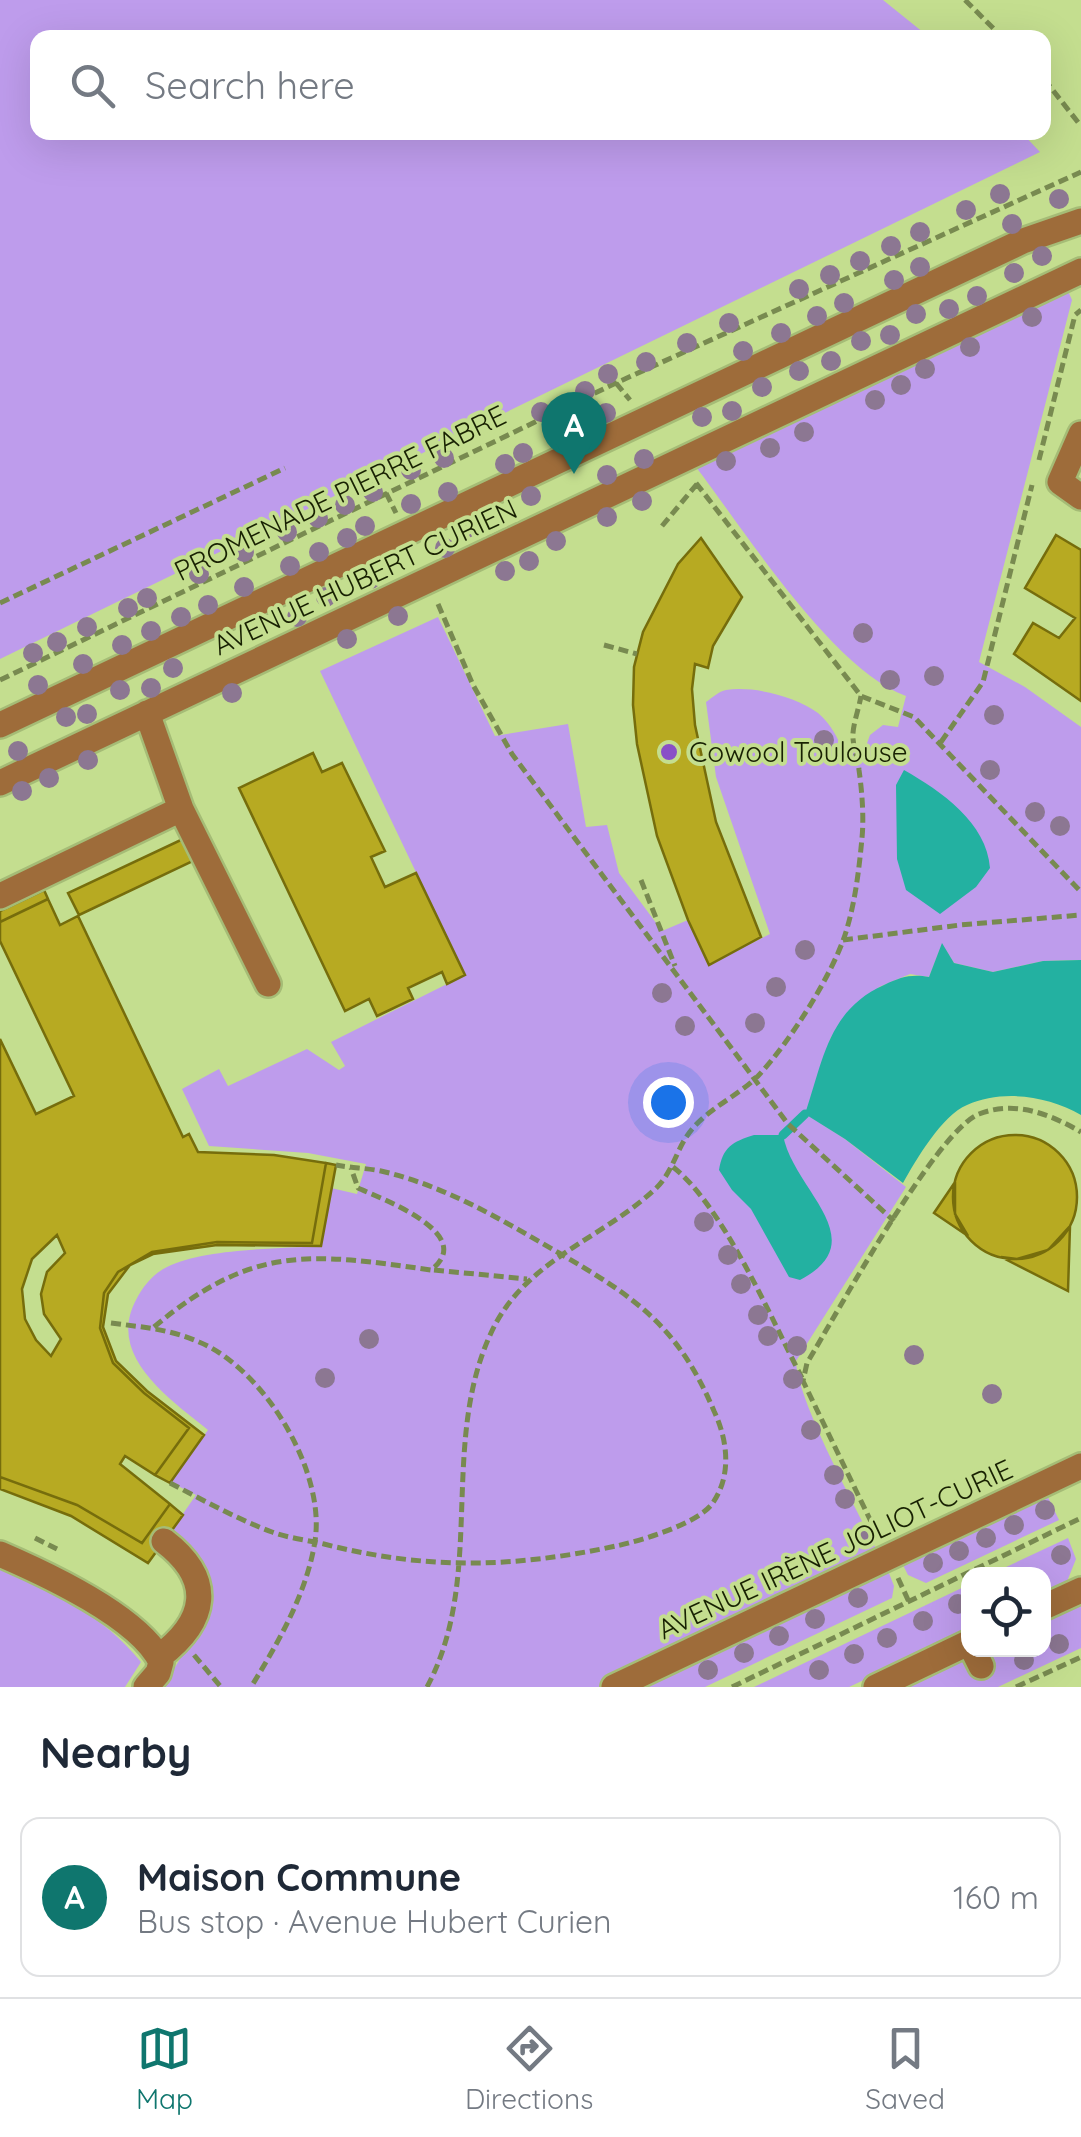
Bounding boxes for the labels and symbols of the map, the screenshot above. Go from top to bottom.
pin: A [542,392,606,474]
street label: PROMENADE PIERRE FABRE [168,397,511,588]
street label: AVENUE HUBERT CURIEN [207,491,522,662]
place label: Cowool Toulouse [689,734,908,769]
marker: Cowool Toulouse [658,741,680,763]
your location [643,1077,694,1128]
street label: AVENUE IRÈNE JOLIOT-CURIE [652,1451,1018,1646]

